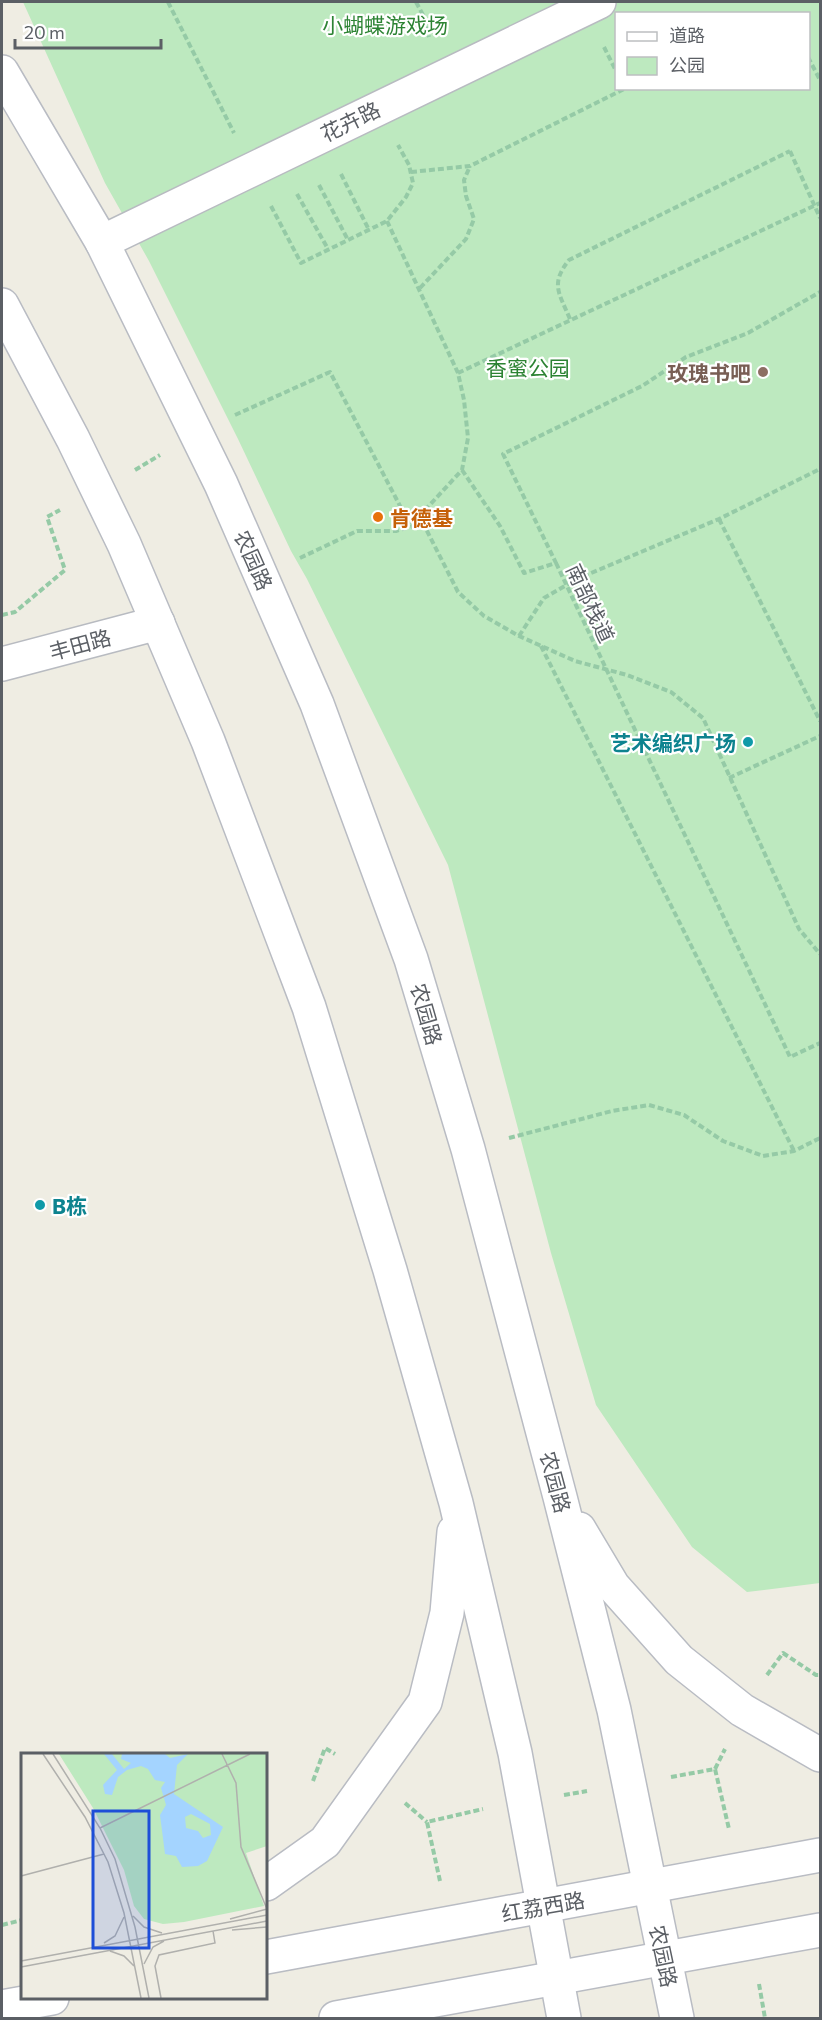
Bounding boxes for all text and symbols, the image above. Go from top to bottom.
scale bar [15,12,160,50]
park label: 小蝴蝶游戏场 [322,12,448,37]
legend [615,12,810,90]
text: 20 m [24,21,65,43]
text: 道路 [669,24,705,46]
text: 公园 [669,54,705,76]
street label: 花卉路 [316,96,384,146]
park label: 香蜜公园 [486,355,570,380]
place label: 玫瑰书吧 [667,360,751,385]
marker: 玫瑰书吧 [756,365,770,379]
place label: 肯德基 [390,505,453,530]
marker: 肯德基 [371,510,385,524]
street label: 农园路 [230,526,278,594]
street label: 南部栈道 [562,560,620,646]
street label: 丰田路 [46,624,114,664]
place label: 艺术编织广场 [610,730,736,755]
marker: 艺术编织广场 [741,735,755,749]
street label: 农园路 [406,980,448,1048]
place label: B栋 [52,1193,87,1218]
marker: B栋 [33,1198,47,1212]
street label: 农园路 [536,1448,576,1516]
inset map [21,1753,267,1999]
street label: 红荔西路 [499,1886,587,1926]
street label: 农园路 [645,1923,683,1989]

